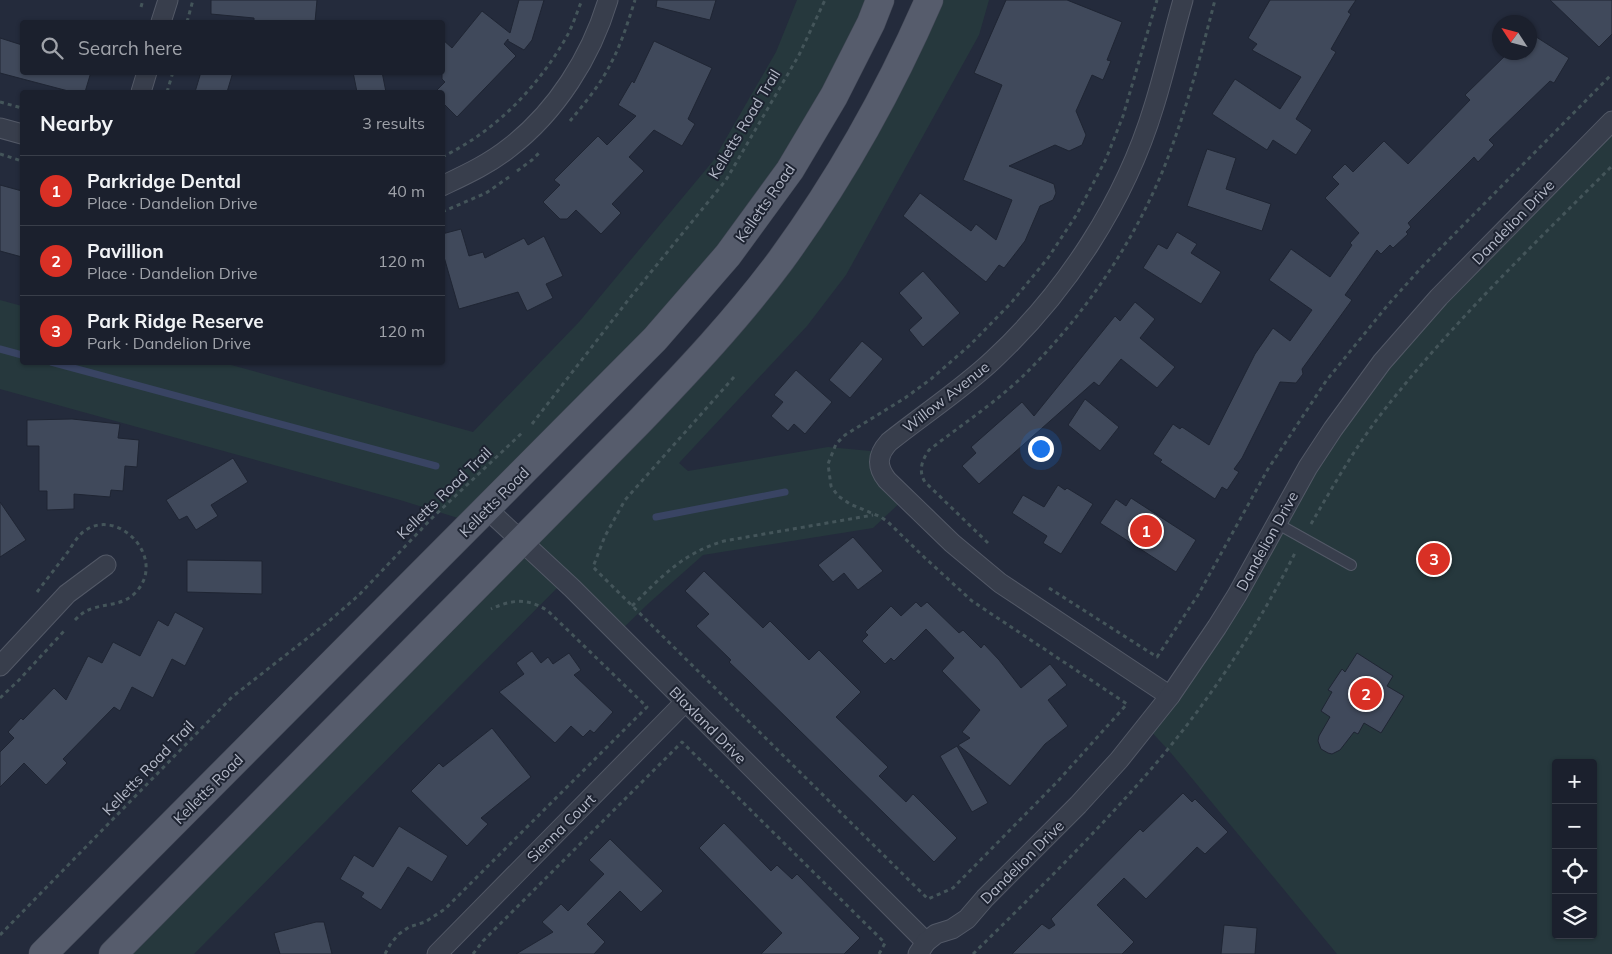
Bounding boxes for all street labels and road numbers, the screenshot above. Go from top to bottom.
street label: Kelletts Road Trail [704,66,784,182]
street label: Kelletts Road [731,160,799,246]
street label: Dandelion Drive [1468,176,1558,268]
street label: Willow Avenue [899,357,993,437]
street label: Kelletts Road Trail [393,443,495,543]
street label: Kelletts Road [455,463,533,541]
street label: Dandelion Drive [1232,488,1302,594]
street label: Blaxland Drive [665,682,751,768]
street label: Kelletts Road Trail [98,717,198,819]
street label: Kelletts Road [169,750,247,828]
street label: Sienna Court [523,790,599,866]
street label: Dandelion Drive [976,816,1068,908]

